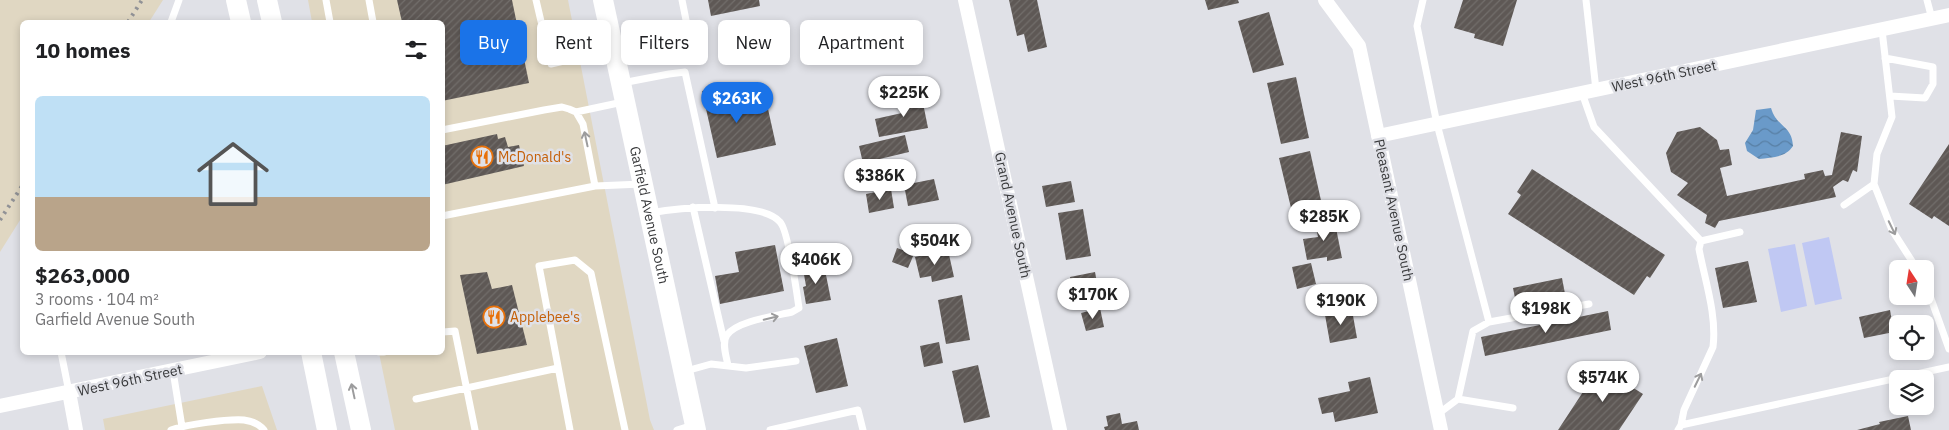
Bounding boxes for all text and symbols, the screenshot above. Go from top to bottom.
chip: Buy [460,20,527,65]
chip: Rent [537,20,611,65]
chip: Filters [621,20,708,65]
chip: New [718,20,790,65]
chip: Apartment [800,20,923,65]
text: 10 homes [35,36,131,64]
icon: filters [402,36,430,64]
street label: West 96th Street [1610,56,1718,96]
pin: $225K [869,76,939,118]
pin: $263K [702,82,772,124]
text: $225K [879,82,929,102]
text: $263K [712,88,762,108]
icon: home [188,129,278,219]
one-way arrow [580,131,590,147]
street label: Pleasant Avenue South [1370,137,1418,283]
restaurant icon: McDonald's [470,145,494,169]
street label: Garfield Avenue South [626,145,673,285]
place label: McDonald's [498,148,571,166]
street label: Grand Avenue South [991,150,1035,280]
pin: $386K [845,158,915,201]
text: $386K [855,165,905,185]
pin: $285K [1289,200,1359,242]
text: $285K [1299,206,1349,226]
one-way arrow [1888,220,1897,235]
pin: $504K [900,224,970,266]
text: $504K [910,230,960,250]
pin: $406K [781,242,851,285]
text: $406K [791,249,841,269]
north arrow [1889,260,1934,305]
map controls [1889,260,1934,415]
text: $263,000 [35,261,130,289]
pin: $170K [1058,278,1128,320]
text: $170K [1068,284,1118,304]
pin: $190K [1306,284,1376,326]
text: 3 rooms · 104 m² [35,289,159,309]
text: $190K [1316,290,1366,310]
pin: $198K [1511,292,1581,334]
text: $198K [1521,298,1571,318]
restaurant icon: Applebee's [482,305,506,329]
place label: Applebee's [510,308,580,326]
text: Garfield Avenue South [35,309,195,329]
one-way arrow [762,313,778,322]
button: locate [1889,315,1934,360]
street label: West 96th Street [76,360,184,400]
pin: $574K [1568,360,1638,403]
text: $574K [1578,367,1628,387]
button: layers [1889,370,1934,415]
one-way arrow [1694,373,1703,388]
one-way arrow [348,384,357,400]

